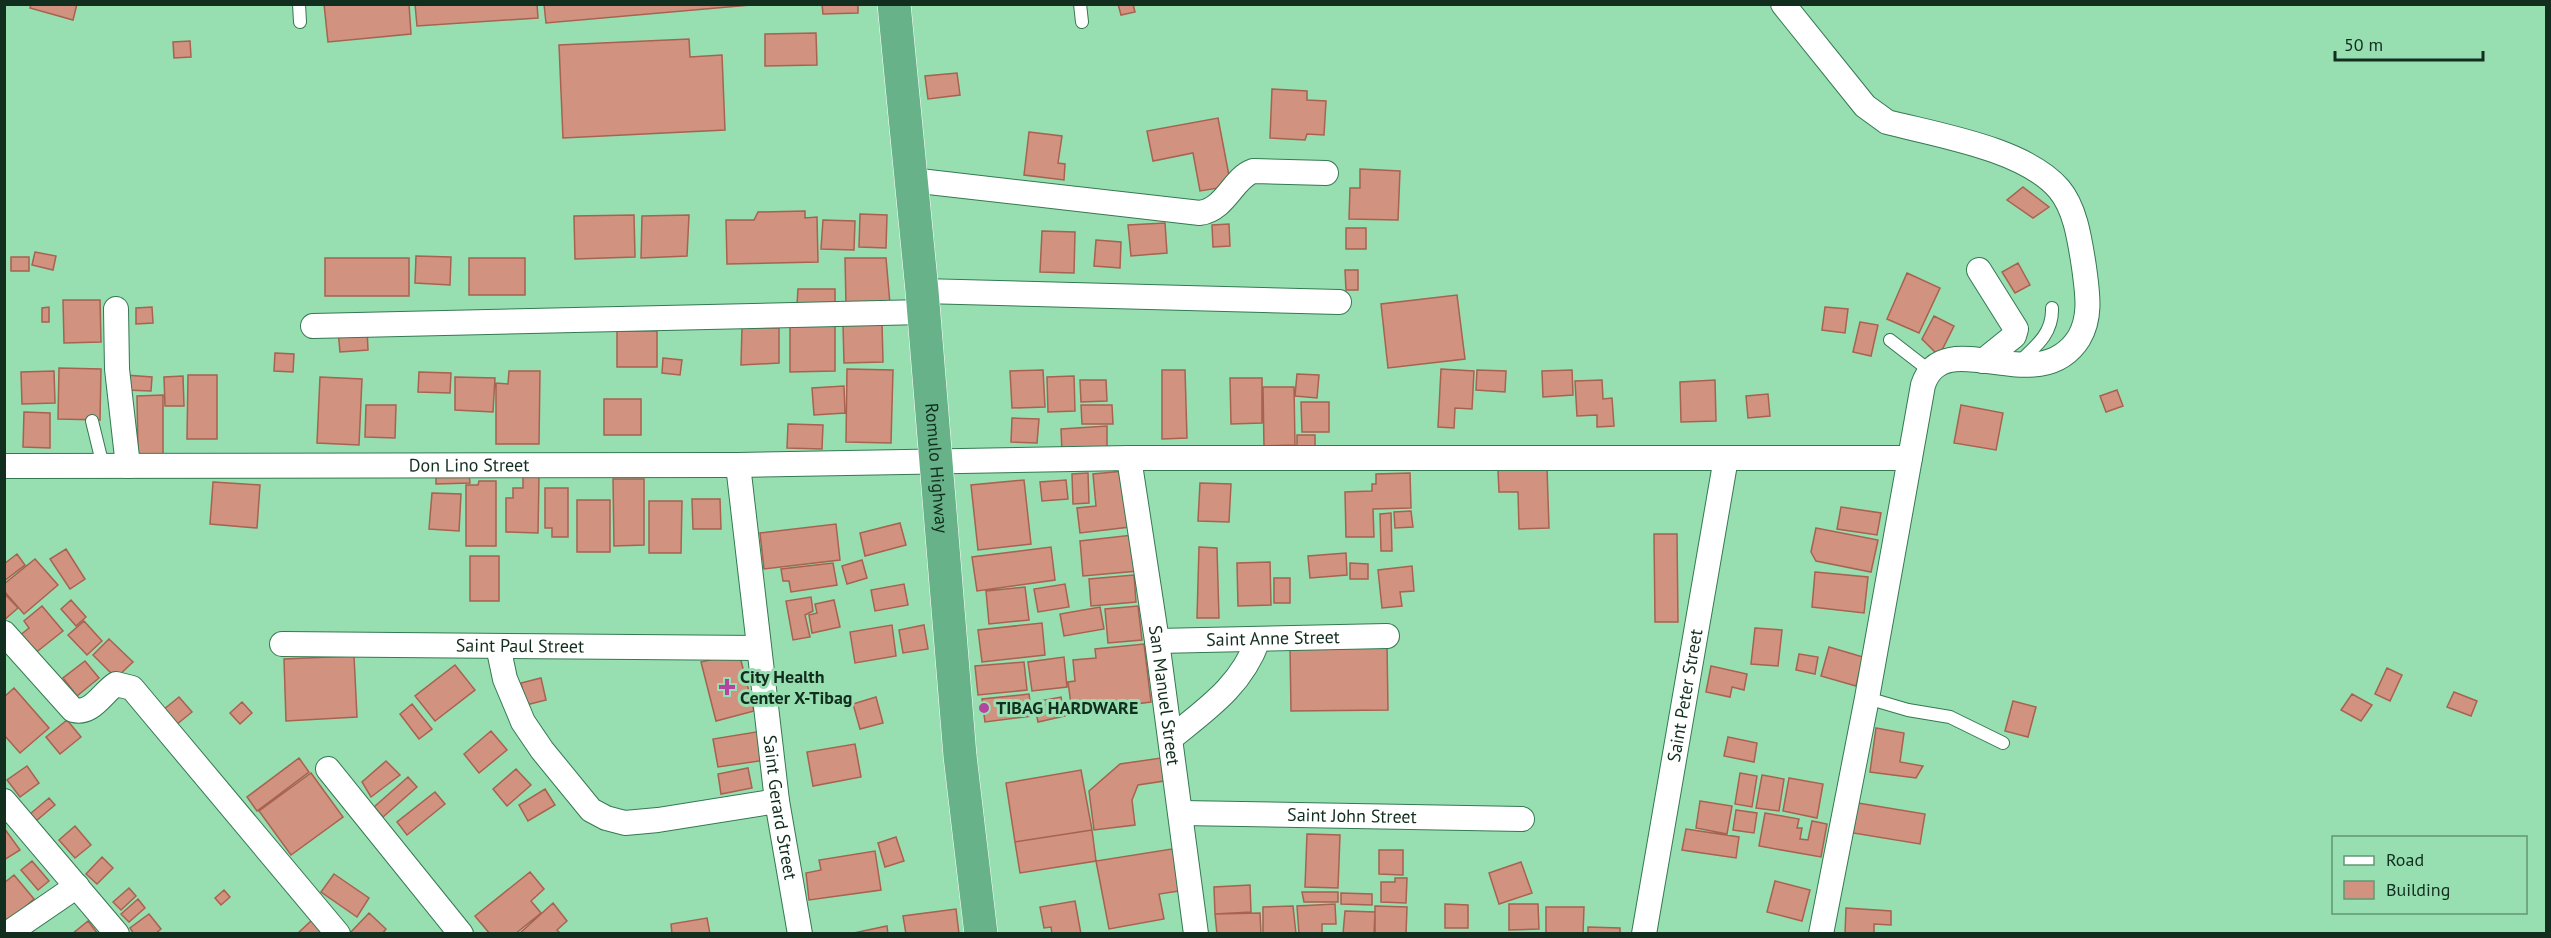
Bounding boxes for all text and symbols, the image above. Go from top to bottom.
scale bar [2335,24,2484,62]
text: 50 m [2344,33,2383,56]
street label: Romulo Highway [920,402,954,535]
street label: Don Lino Street [409,453,529,476]
street label: San Manuel Street [1144,624,1185,767]
street label: Saint Anne Street [1206,625,1340,651]
street label: Saint Peter Street [1662,627,1707,764]
street label: Saint Paul Street [456,633,584,658]
place label: City Health Center X-Tibag [740,665,853,709]
marker: City Health Center X-Tibag [718,678,736,696]
place label: TIBAG HARDWARE [996,696,1138,719]
marker: TIBAG HARDWARE [977,701,991,715]
street label: Saint Gerard Street [758,734,802,881]
street label: Saint John Street [1287,803,1417,828]
legend [2332,836,2527,914]
text: Road [2386,848,2424,871]
text: Building [2386,878,2450,901]

